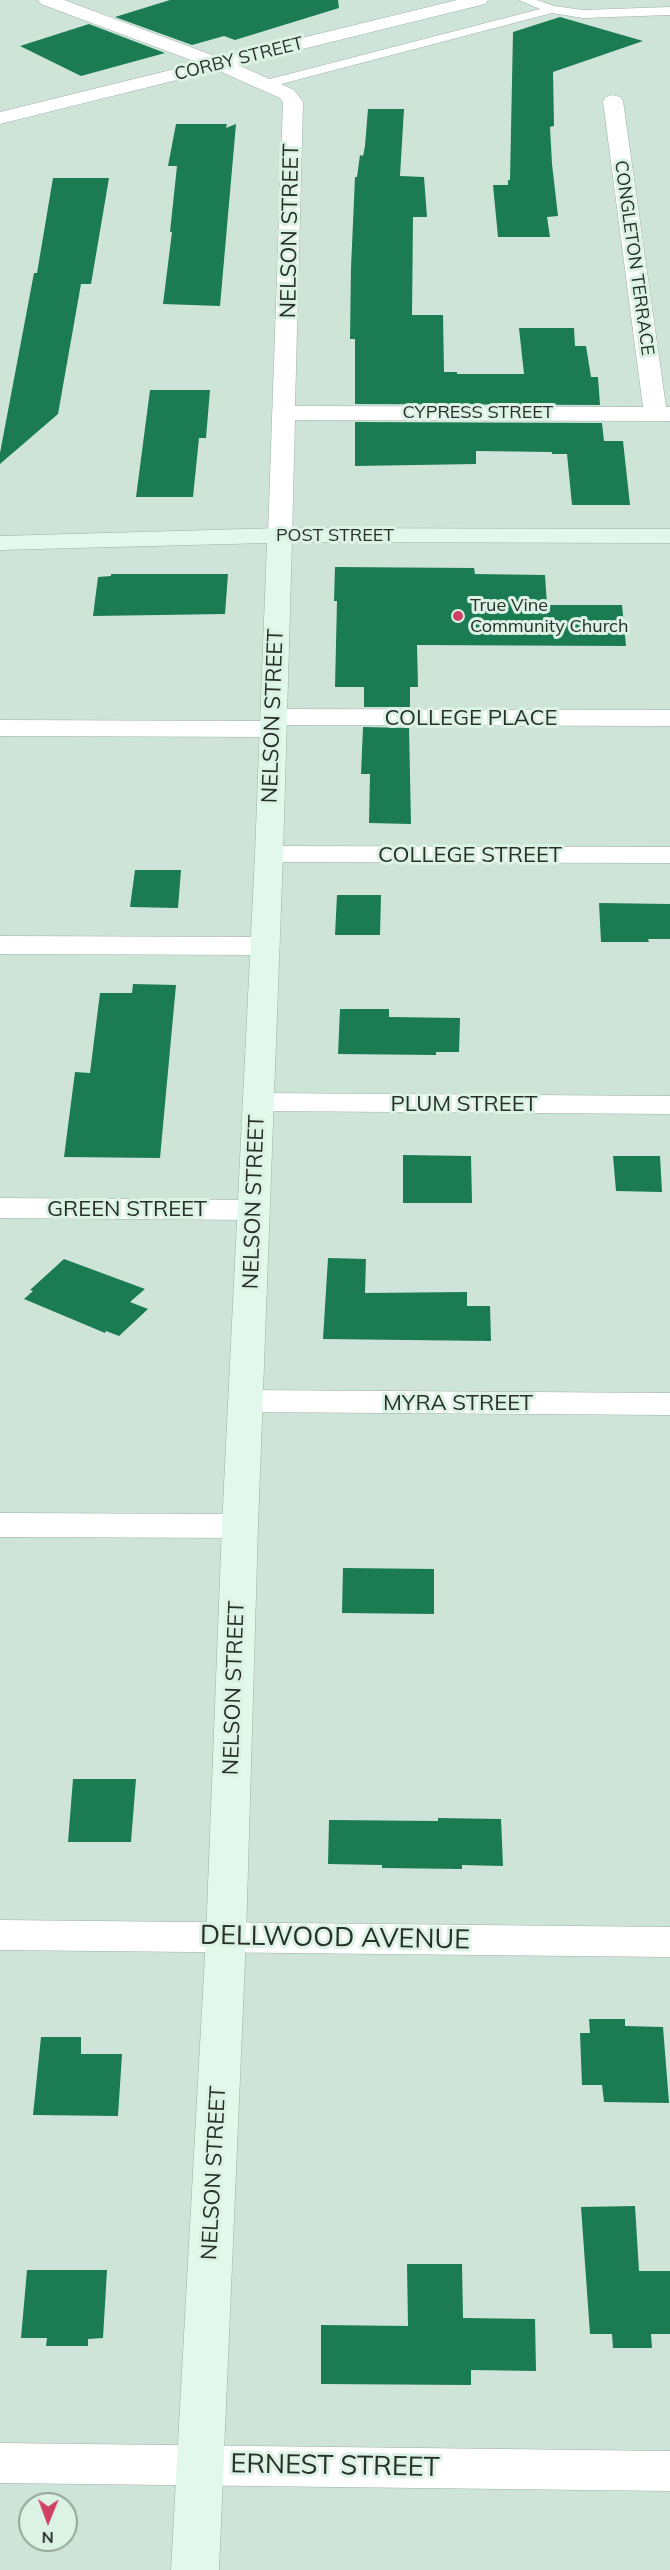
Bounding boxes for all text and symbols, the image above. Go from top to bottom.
street label: CORBY STREET [172,33,306,85]
street label: NELSON STREET [275,143,305,319]
street label: CONGLETON TERRACE [610,159,658,357]
street label: CYPRESS STREET [403,402,553,424]
street label: POST STREET [276,525,394,547]
place label: True Vine Community Church [470,595,629,638]
marker: True Vine Community Church [451,609,465,623]
street label: NELSON STREET [257,628,289,804]
street label: COLLEGE PLACE [385,705,557,731]
street label: COLLEGE STREET [378,842,562,868]
street label: PLUM STREET [390,1091,538,1117]
street label: NELSON STREET [238,1114,270,1290]
street label: GREEN STREET [47,1196,207,1222]
street label: MYRA STREET [383,1390,533,1416]
street label: NELSON STREET [218,1600,250,1776]
street label: DELLWOOD AVENUE [200,1919,470,1957]
street label: NELSON STREET [196,2085,232,2261]
street label: ERNEST STREET [230,2448,440,2484]
north arrow [18,2492,78,2552]
text: N [42,2528,54,2548]

